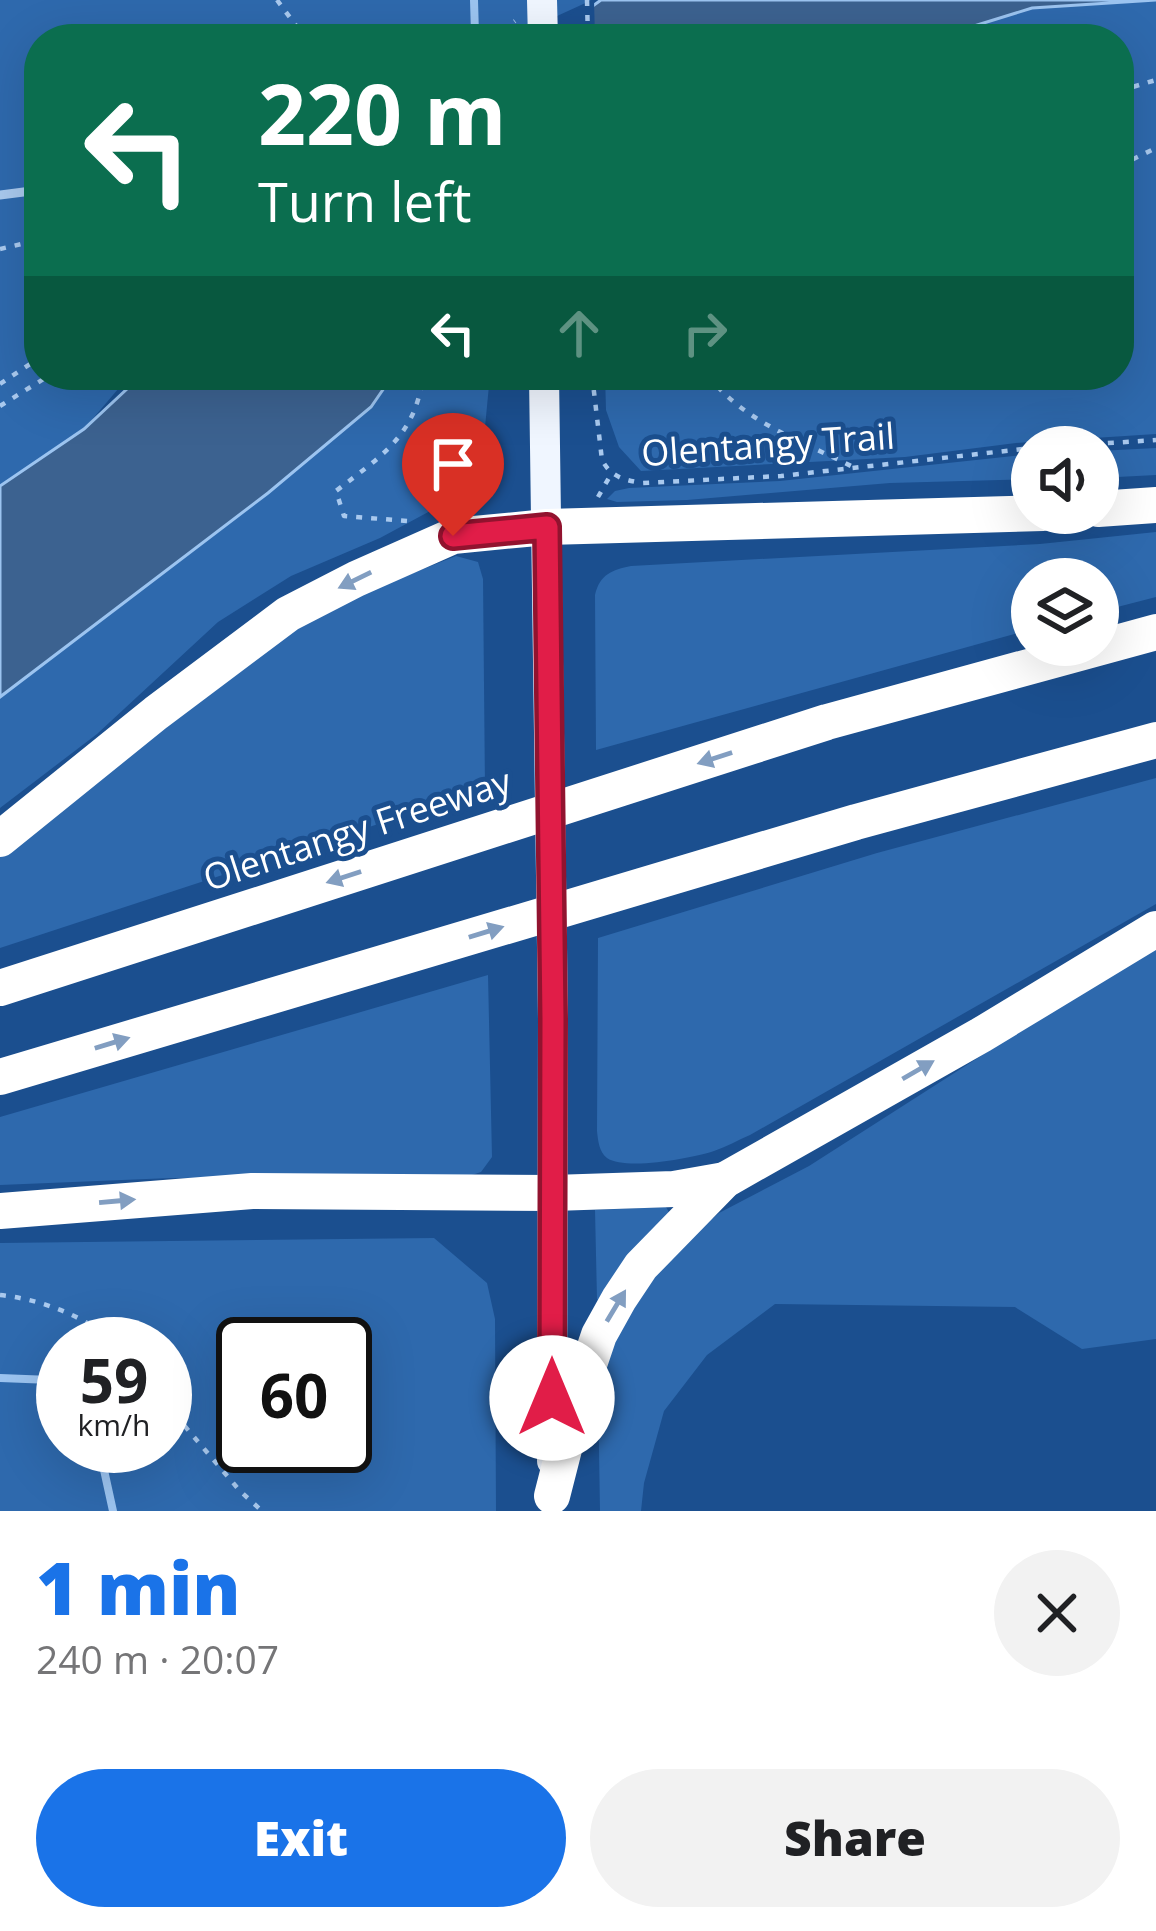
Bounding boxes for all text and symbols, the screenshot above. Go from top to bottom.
text: 220 m [258,55,506,170]
icon: left [60,72,216,228]
text: Turn left [258,164,471,238]
icon: left [420,300,486,366]
icon: ahead [546,300,612,366]
icon: right [672,300,738,366]
street label: Olentangy Trail [640,411,896,477]
pin [402,413,504,536]
map controls [1011,426,1119,666]
button: sound [1011,426,1119,534]
icon: arrive [420,431,486,497]
button: layers [1011,558,1119,666]
one-way arrow [338,569,372,589]
one-way arrow [696,749,733,768]
street label: Olentangy Freeway [197,756,518,902]
one-way arrow [325,869,362,888]
one-way arrow [468,922,505,940]
one-way arrow [94,1033,131,1051]
one-way arrow [901,1061,935,1082]
one-way arrow [99,1192,136,1211]
one-way arrow [604,1289,625,1323]
speed limit sign: 60 [216,1317,372,1473]
position arrow [489,1335,615,1461]
text: 59 [80,1339,148,1421]
text: km/h [78,1404,150,1445]
text: 1 min [36,1538,241,1636]
button: close [994,1550,1120,1676]
text: 240 m · 20:07 [36,1632,279,1685]
button: Exit [36,1769,566,1907]
button: Share [590,1769,1120,1907]

